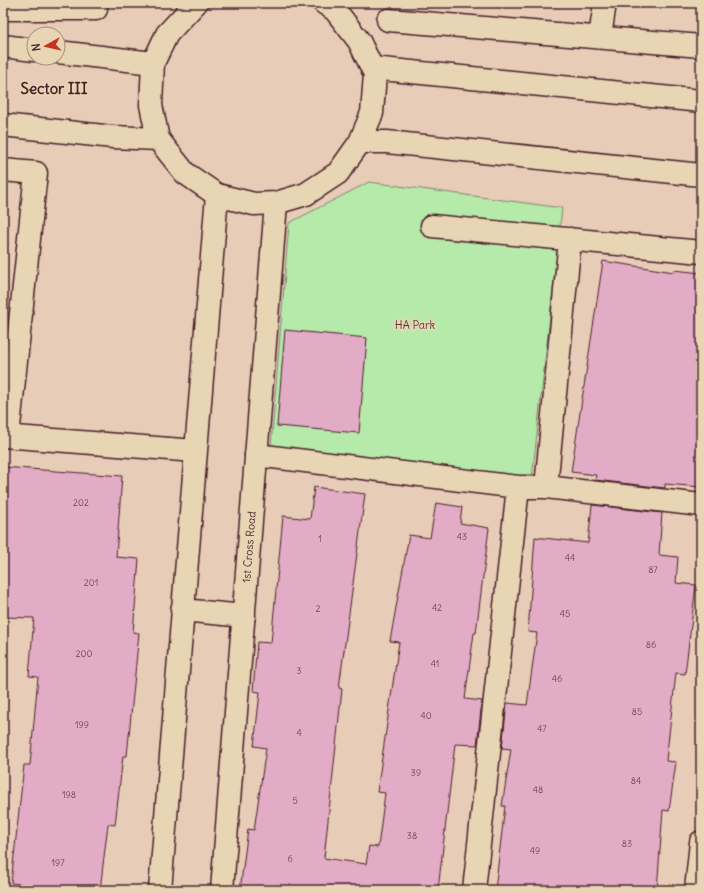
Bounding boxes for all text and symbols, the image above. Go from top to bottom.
north arrow [26,26,66,66]
text: N [29,43,44,52]
district label: Sector III [21,79,88,98]
park label: HA Park [395,318,436,332]
house number: 202 [73,497,89,508]
street label: 1st Cross Road [239,510,259,583]
house number: 43 [457,531,467,542]
house number: 1 [318,533,322,544]
house number: 44 [565,552,575,563]
house number: 87 [648,564,658,575]
house number: 201 [84,577,98,588]
house number: 42 [432,602,442,613]
house number: 2 [316,603,321,614]
house number: 45 [560,608,570,619]
house number: 86 [646,639,656,650]
house number: 200 [76,648,92,659]
house number: 41 [431,658,439,669]
house number: 3 [296,665,302,676]
house number: 46 [552,673,562,684]
house number: 85 [632,706,642,717]
house number: 40 [420,710,432,721]
house number: 199 [75,719,89,730]
house number: 47 [537,723,547,734]
house number: 4 [296,727,302,738]
house number: 39 [411,767,421,778]
house number: 84 [631,775,641,786]
house number: 48 [533,784,543,795]
house number: 198 [62,789,76,800]
house number: 5 [292,795,298,806]
house number: 38 [407,830,417,841]
house number: 83 [622,838,632,849]
house number: 49 [530,845,540,856]
house number: 6 [287,853,293,864]
house number: 197 [51,857,65,868]

